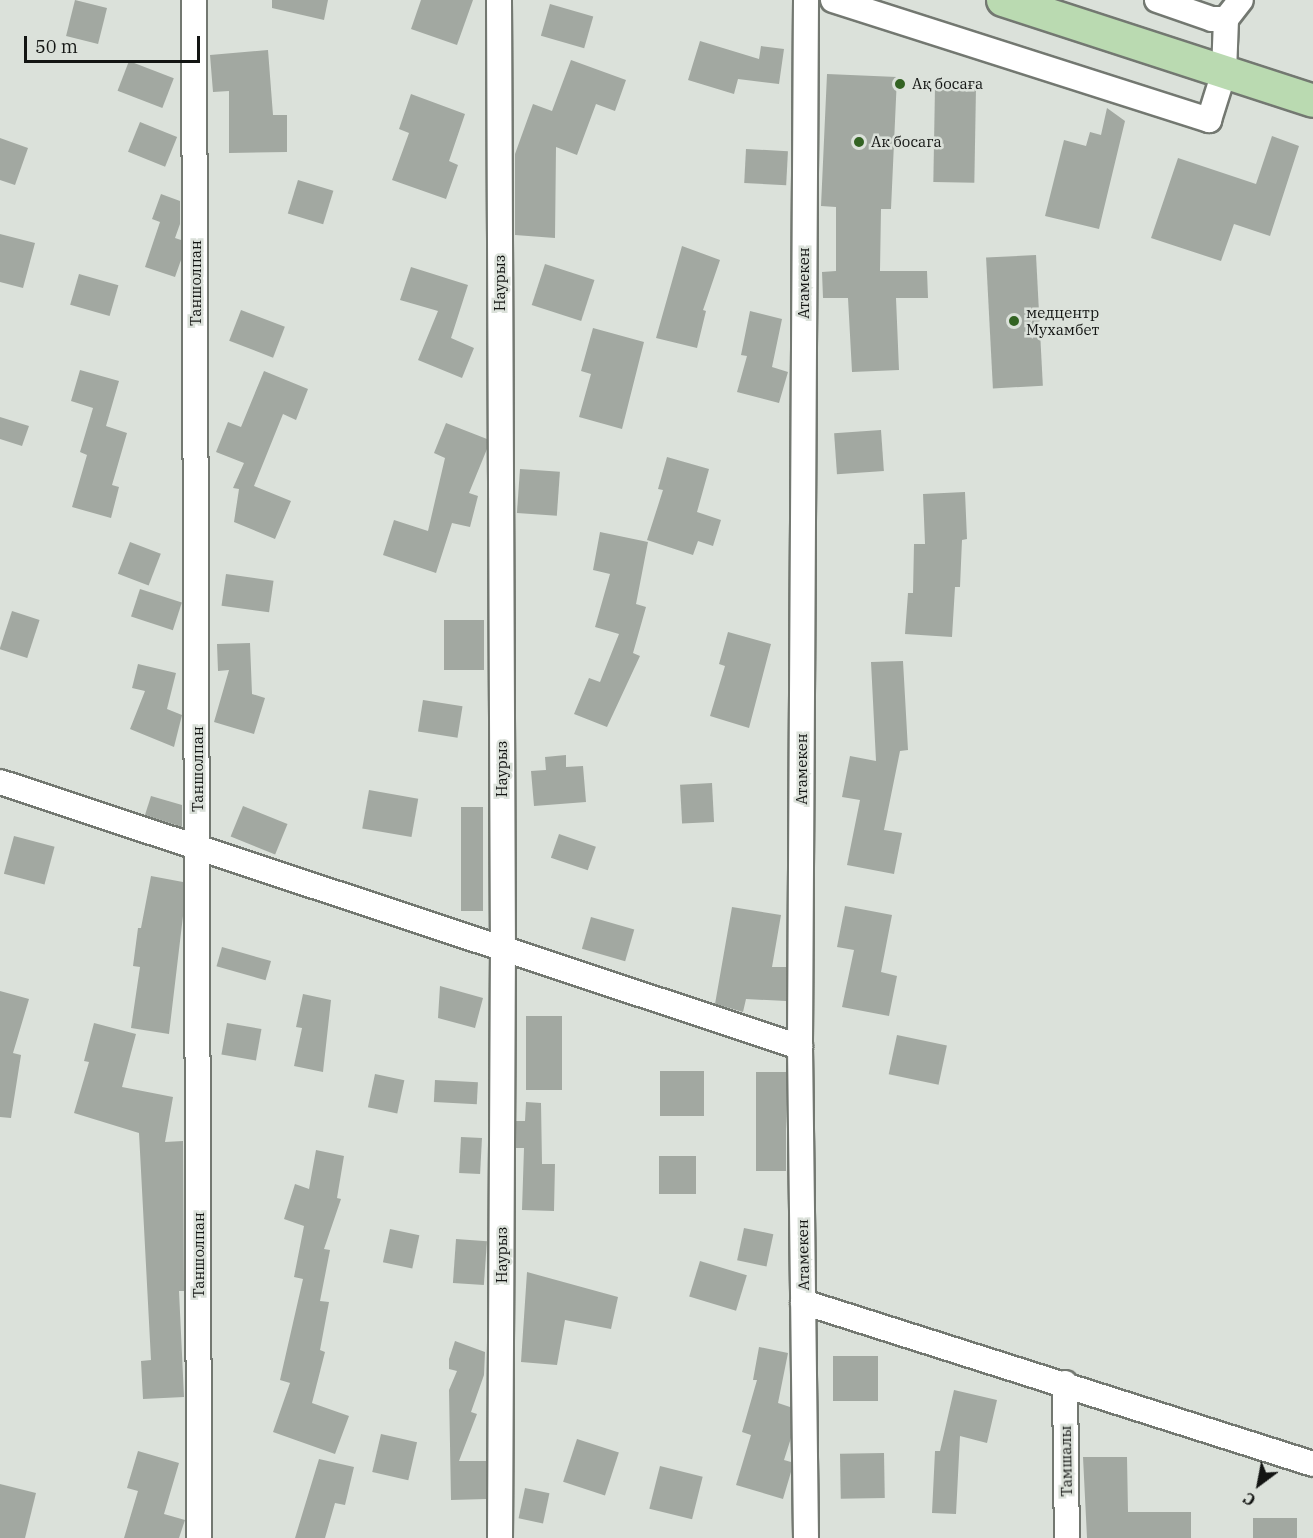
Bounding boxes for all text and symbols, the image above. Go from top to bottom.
scale bar [27,24,202,62]
text: 50 m [35,35,78,58]
place label: Ақ босаға [912,75,983,93]
marker: Ақ босаға [893,77,907,91]
place label: Ак босага [871,133,942,151]
marker: Ак босага [852,135,866,149]
street label: Таншолпан [187,240,205,326]
street label: Атамекен [795,247,813,319]
street label: Наурыз [491,255,509,311]
place label: медцентр Мухамбет [1026,303,1099,338]
marker: медцентр Мухамбет [1007,314,1021,328]
street label: Таншолпан [189,726,207,812]
street label: Атамекен [793,733,811,805]
street label: Наурыз [493,741,511,797]
street label: Таншолпан [190,1212,208,1298]
street label: Атамекен [793,1219,813,1291]
street label: Наурыз [493,1227,511,1283]
street label: Тамшалы [1056,1425,1076,1497]
north arrow [1229,1454,1289,1514]
text: С [1240,1488,1259,1511]

